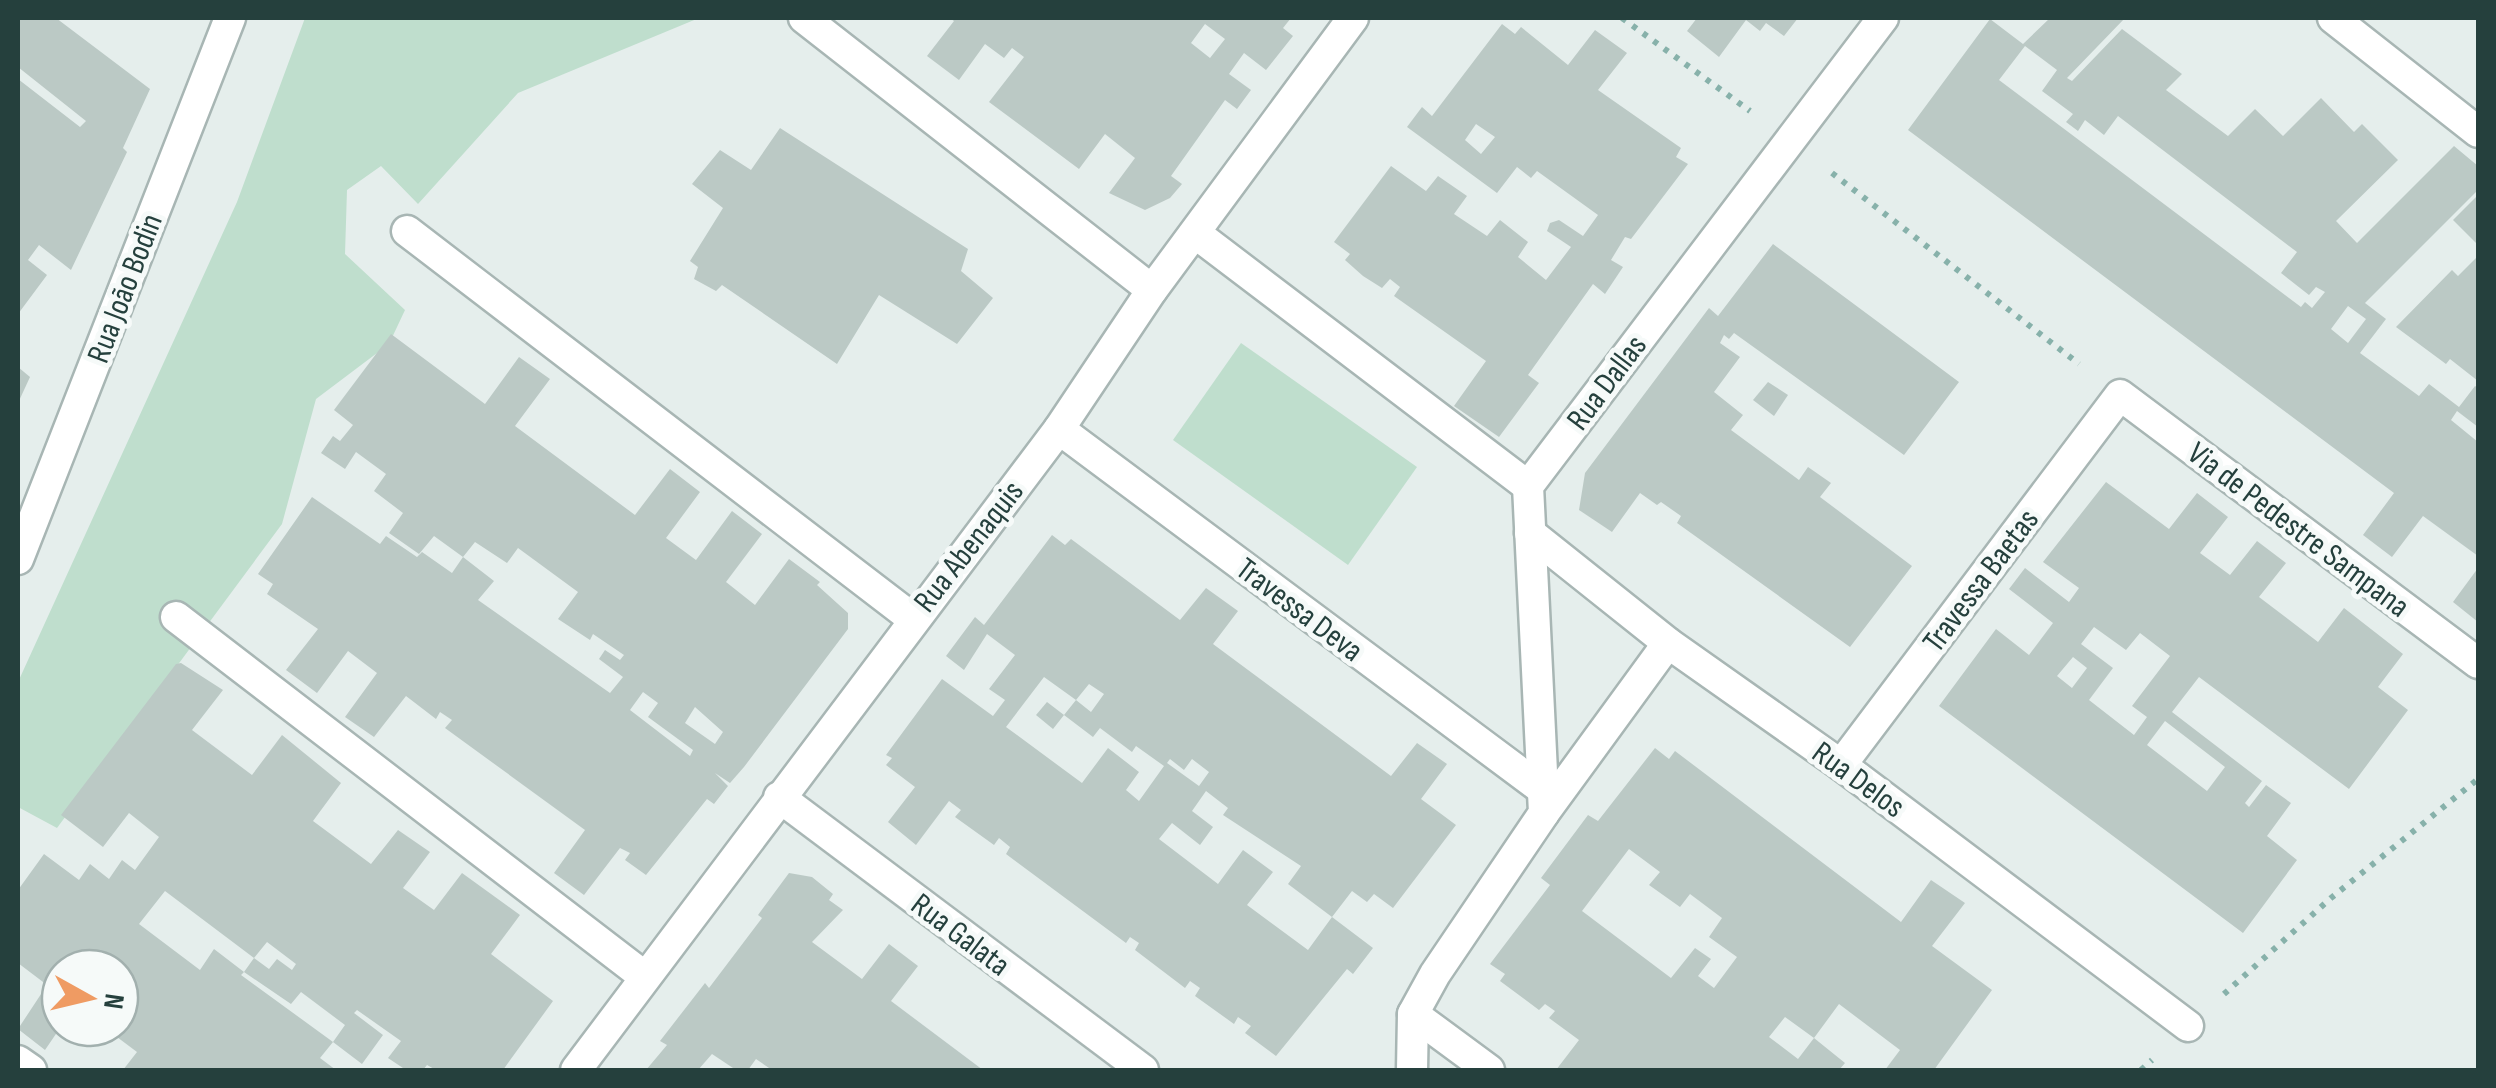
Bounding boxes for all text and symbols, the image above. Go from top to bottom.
street label: Rua João Bodin [79,208,172,369]
street label: Rua Dallas [1559,328,1656,438]
street label: Via de Pedestre Sampana [2179,434,2417,626]
street label: Rua Abenaquis [906,473,1033,620]
street label: Travessa Baetas [1915,502,2048,660]
street label: Travessa Deva [1228,550,1370,671]
street label: Rua Delos [1804,734,1912,827]
street label: Rua Galata [903,885,1017,985]
north arrow [40,948,140,1048]
text: N [96,992,131,1011]

